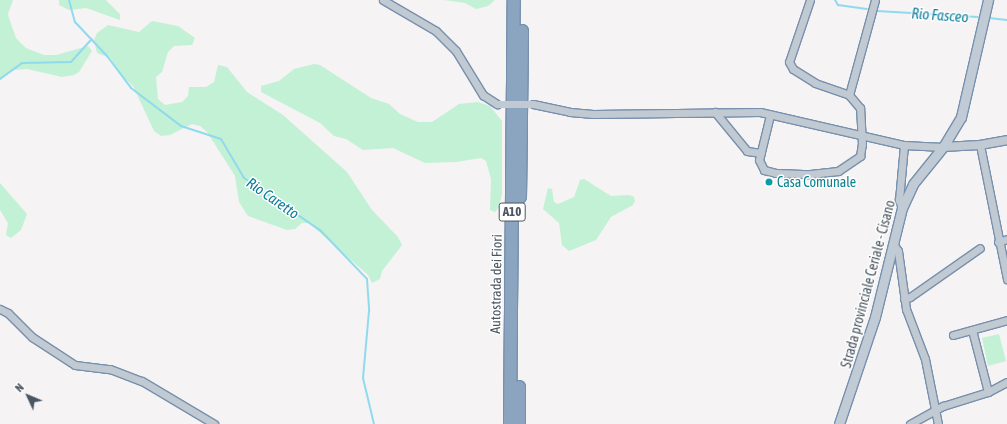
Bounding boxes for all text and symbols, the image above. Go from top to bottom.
water label: Rio Fasceo [911,4,969,26]
water label: Rio Caretto [243,173,303,223]
place label: Casa Comunale [777,174,856,190]
marker: Casa Comunale [764,177,774,187]
street label: Strada provinciale Ceriale - Cisano [837,198,899,370]
road number: A10 [498,201,526,223]
street label: Autostrada dei Fiori [487,234,505,334]
north arrow [8,376,48,416]
text: N [13,381,26,394]

